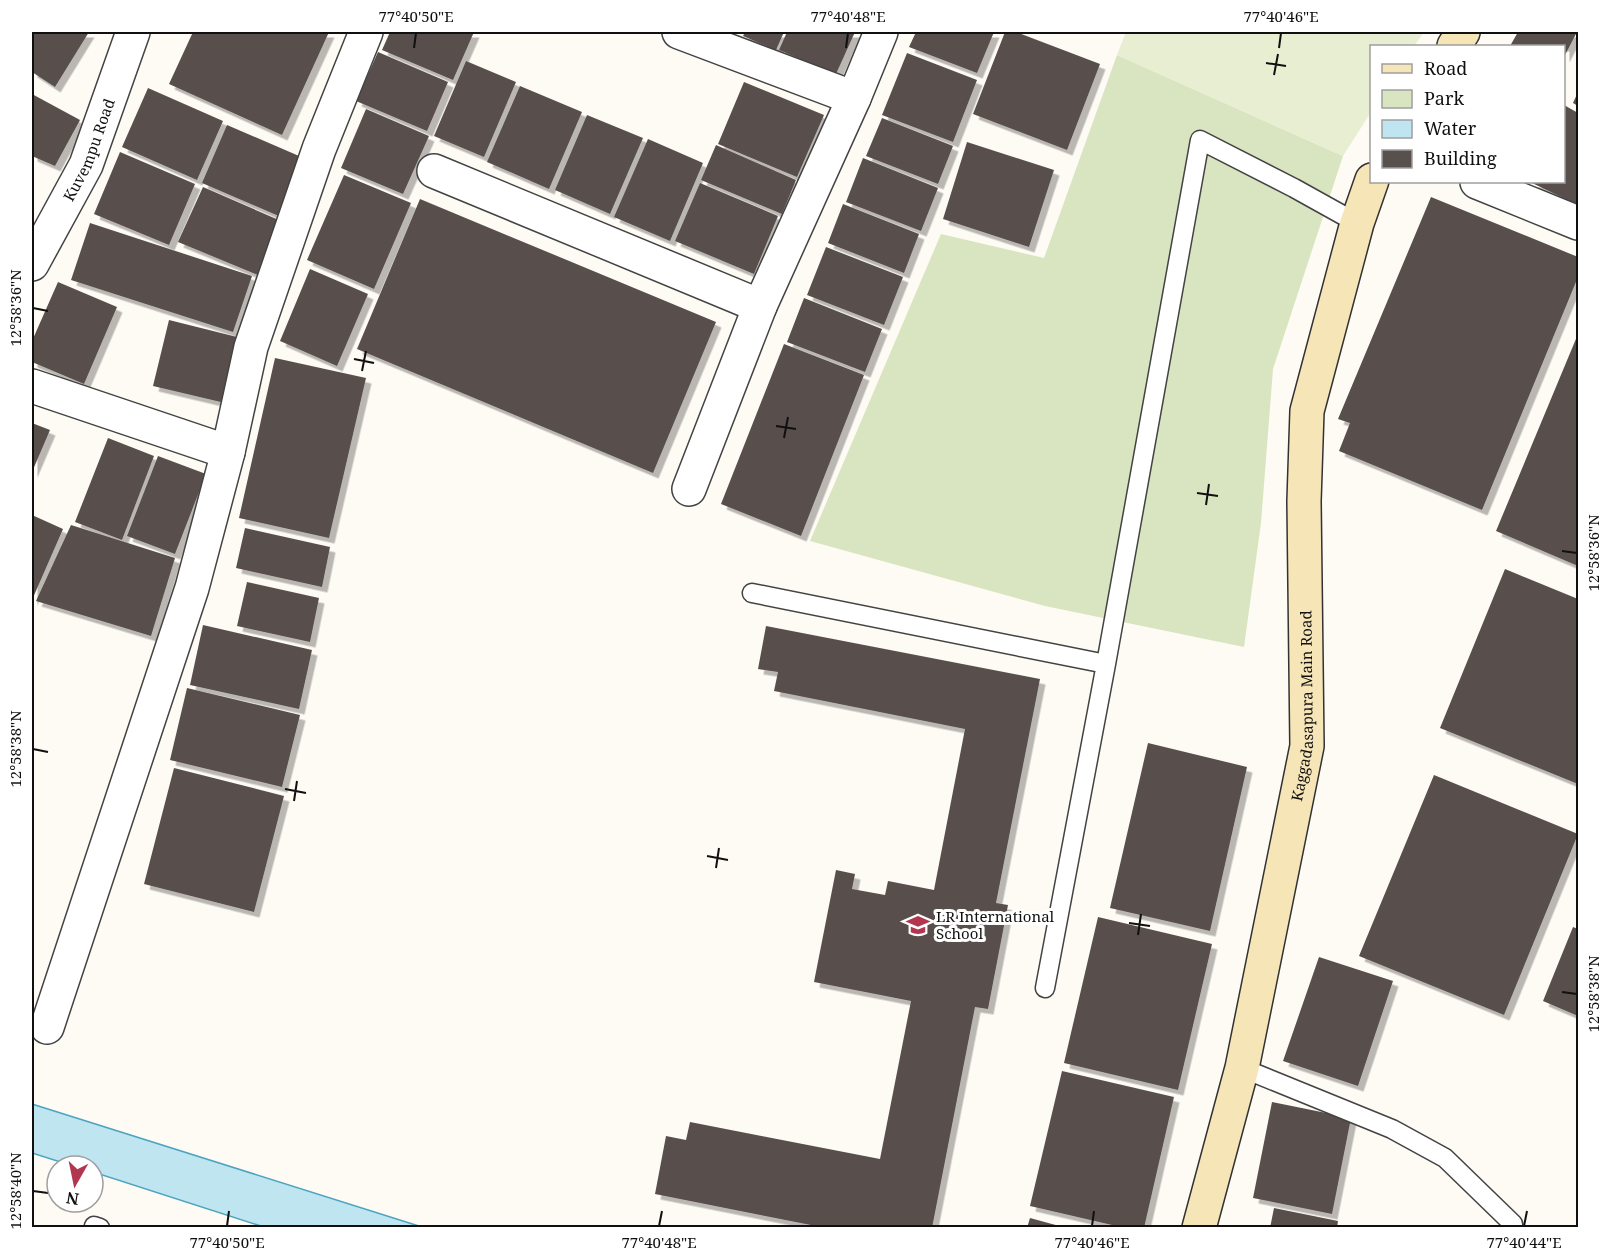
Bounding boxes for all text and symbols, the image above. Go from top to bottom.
text: 77°40'50"E [378,6,454,26]
text: 77°40'48"E [810,6,886,26]
text: 77°40'46"E [1243,6,1319,26]
legend [1370,45,1565,183]
text: Road [1424,56,1467,80]
text: Park [1424,86,1464,110]
street label: Kuvempu Road [58,96,119,204]
text: Water [1424,116,1477,140]
text: Building [1424,146,1497,170]
text: 12°58'36"N [5,269,25,347]
text: 12°58'36"N [1583,514,1603,592]
street label: Kaggadasapura Main Road [1286,610,1317,803]
text: 12°58'38"N [5,710,25,788]
place label: LR International School [936,906,1055,943]
school or university icon: LR International School [905,912,931,938]
text: 12°58'38"N [1583,955,1603,1033]
text: 12°58'40"N [5,1152,25,1230]
north arrow [45,1154,105,1214]
text: N [64,1187,81,1211]
text: 77°40'50"E [189,1232,265,1252]
text: 77°40'48"E [621,1232,697,1252]
text: 77°40'46"E [1054,1232,1130,1252]
text: 77°40'44"E [1486,1232,1562,1252]

